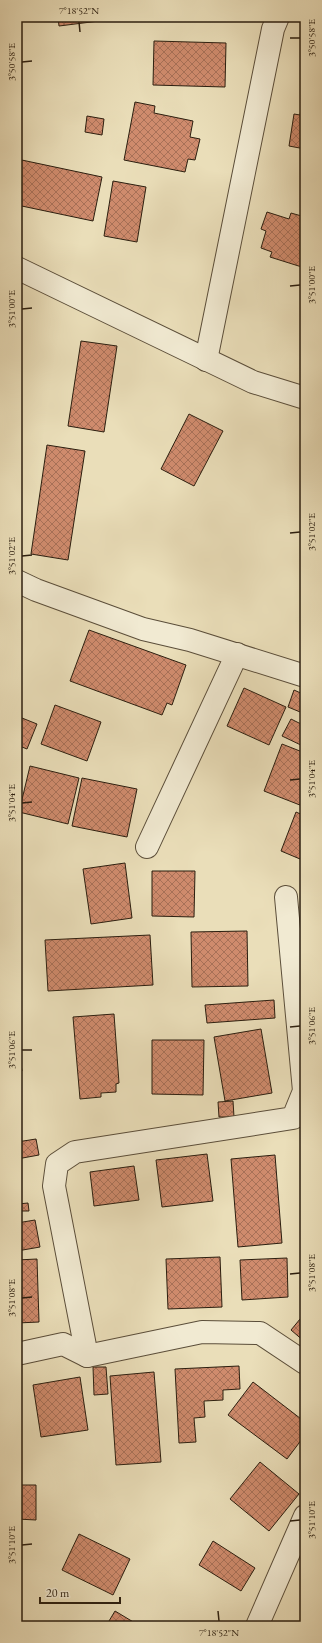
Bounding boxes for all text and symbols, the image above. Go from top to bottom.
text: 7°18'52"N [59,4,99,17]
text: 3°50'58"E [305,19,318,57]
text: 3°50'58"E [5,43,18,81]
text: 3°51'00"E [305,266,318,304]
text: 3°51'00"E [5,290,18,328]
text: 3°51'02"E [305,513,318,551]
text: 3°51'02"E [5,537,18,575]
text: 3°51'04"E [305,760,318,798]
text: 3°51'04"E [5,784,18,822]
text: 3°51'06"E [305,1007,318,1045]
text: 3°51'06"E [5,1031,18,1069]
text: 3°51'08"E [305,1254,318,1292]
text: 3°51'08"E [5,1279,18,1317]
text: 3°51'10"E [305,1501,318,1539]
text: 3°51'10"E [5,1526,18,1564]
scale bar [40,1579,120,1605]
text: 20 m [46,1585,70,1601]
text: 7°18'52"N [199,1626,239,1639]

